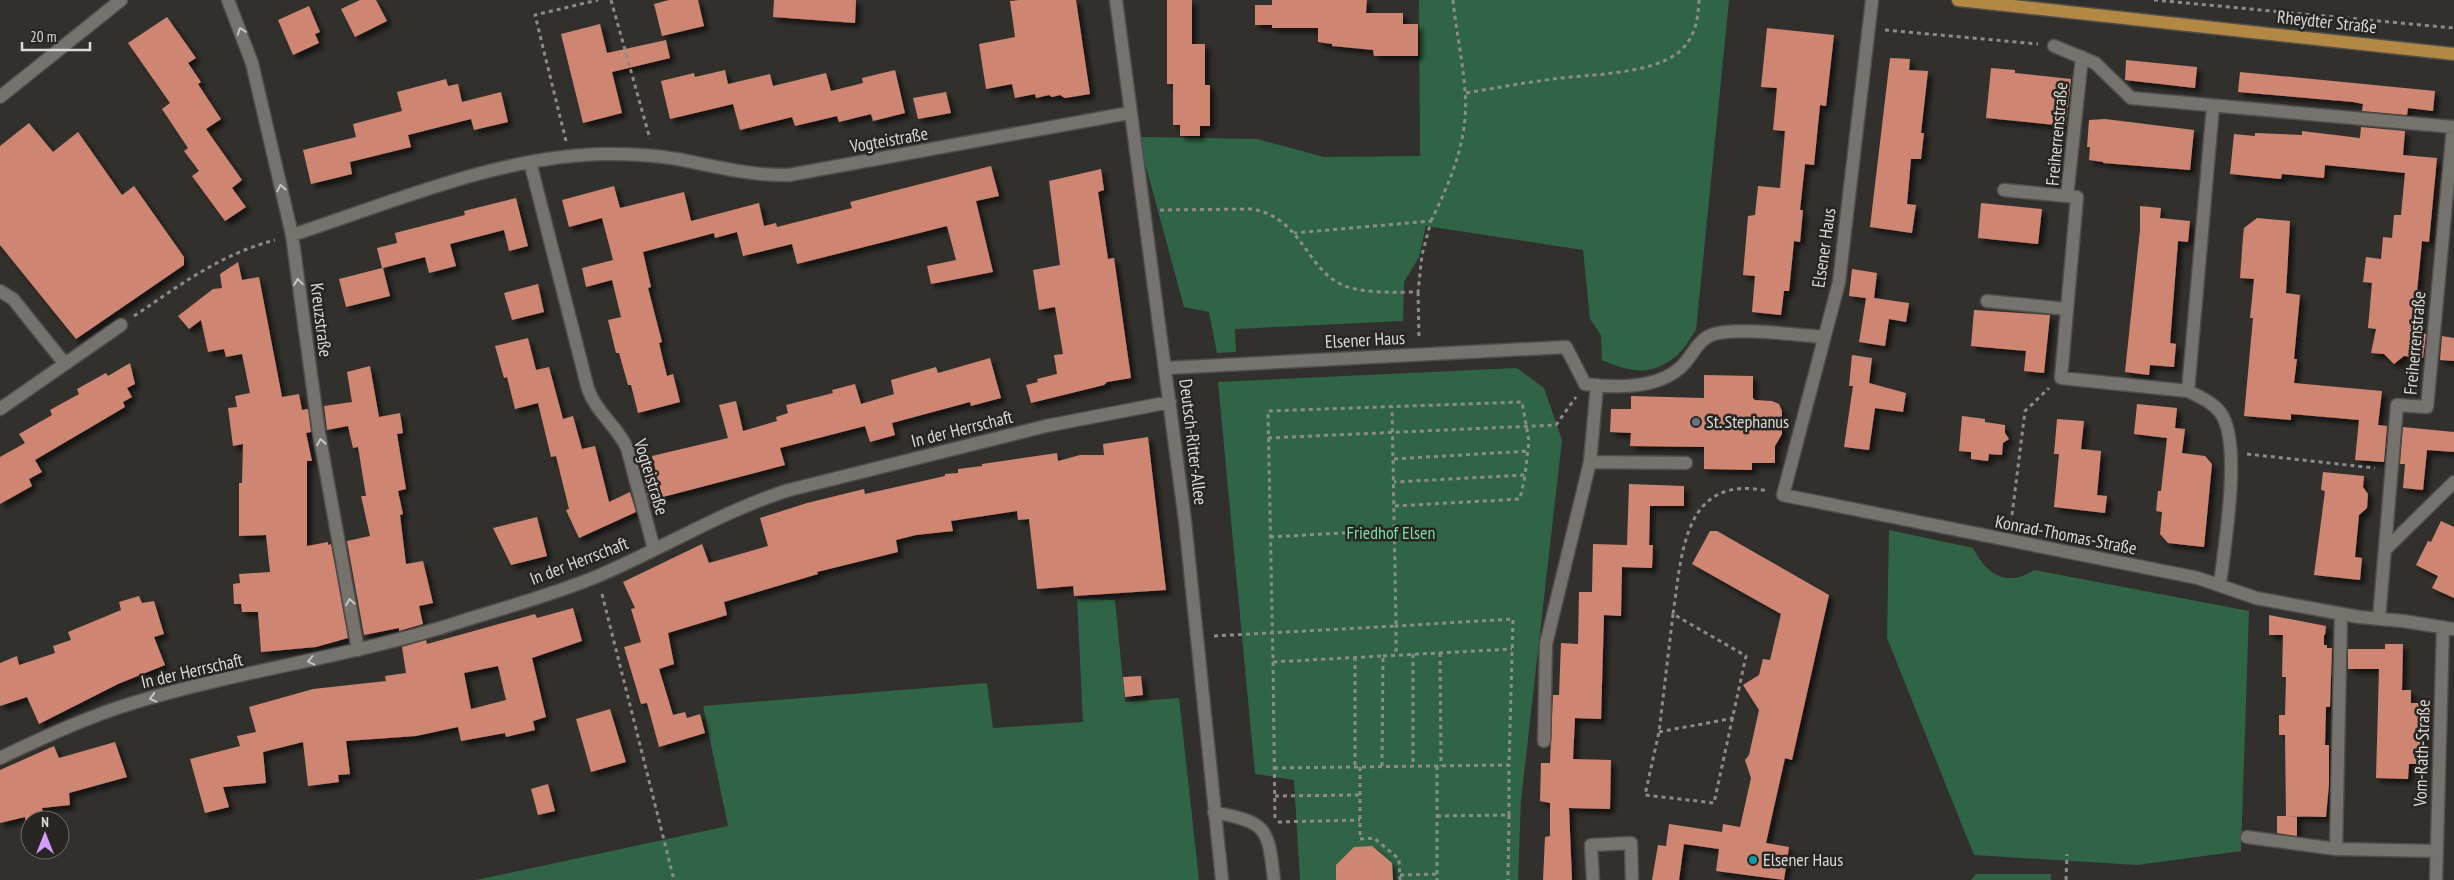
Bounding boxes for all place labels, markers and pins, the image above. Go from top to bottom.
place label: St. Stephanus [1706,410,1789,433]
marker: St. Stephanus [1690,416,1702,428]
place label: Elsener Haus [1763,848,1843,871]
marker: Elsener Haus [1747,854,1759,866]

